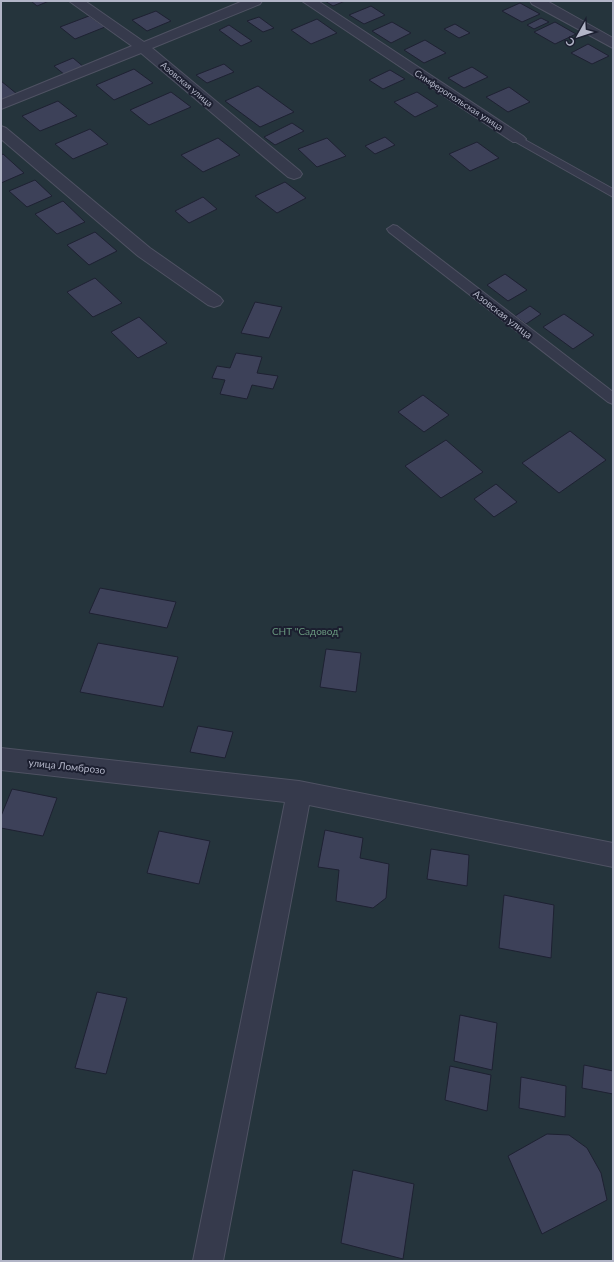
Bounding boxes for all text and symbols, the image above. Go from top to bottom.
north arrow [558,16,598,56]
text: С [562,35,577,50]
street label: Азовская улица [159,59,215,109]
street label: Симферопольская улица [413,67,505,133]
street label: Азовская улица [471,287,535,341]
park label: СНТ "Садовод" [272,625,342,637]
street label: улица Ломброзо [28,756,106,776]

